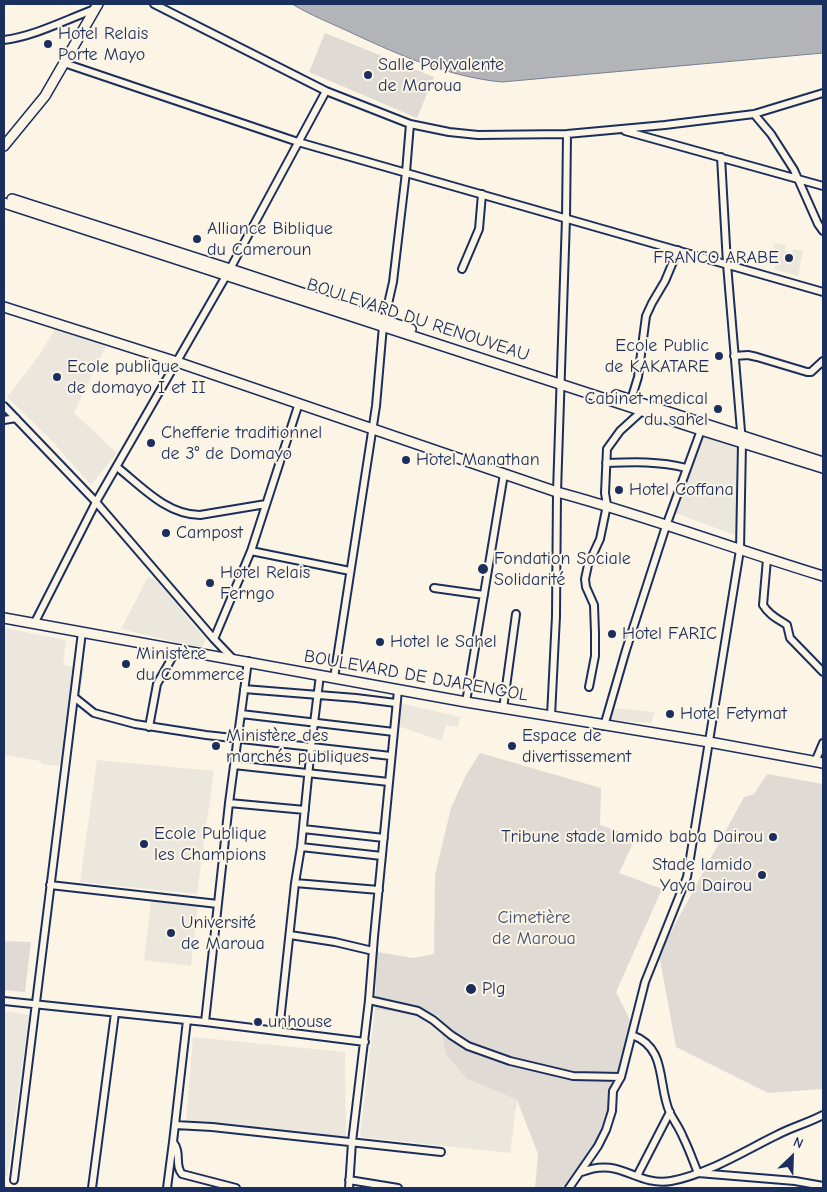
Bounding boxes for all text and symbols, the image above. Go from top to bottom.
place label: Hotel Relais Porte Mayo [58,23,148,66]
marker: Hotel Relais Porte Mayo [42,38,54,50]
place label: Salle Polyvalente de Maroua [378,54,504,96]
marker: Salle Polyvalente de Maroua [362,69,374,81]
place label: Alliance Biblique du Cameroun [207,218,333,260]
marker: Alliance Biblique du Cameroun [191,233,203,245]
place label: FRANCO ARABE [653,247,779,269]
marker: FRANCO ARABE [783,252,795,264]
street label: BOULEVARD DU RENOUVEAU [304,274,532,366]
place label: Ecole Public de KAKATARE [605,335,709,378]
marker: Ecole Public de KAKATARE [713,350,725,362]
place label: Ecole publique de domayo I et II [67,356,205,398]
marker: Ecole publique de domayo I et II [51,371,63,383]
place label: Cabinet medical du sahel [584,388,708,430]
marker: Cabinet medical du sahel [712,403,724,415]
place label: Chefferie traditionnel de 3° de Domayo [161,422,322,464]
marker: Chefferie traditionnel de 3° de Domayo [145,437,157,449]
place label: Hotel Manathan [416,449,540,471]
marker: Hotel Manathan [400,454,412,466]
place label: Hotel Coffana [629,479,734,501]
marker: Hotel Coffana [613,484,625,496]
place label: Campost [176,522,243,544]
marker: Campost [160,527,172,539]
place label: Fondation Sociale Solidarité [494,548,631,590]
place label: Hotel Relais Ferngo [220,562,310,604]
marker: Fondation Sociale Solidarité [476,562,490,576]
marker: Hotel Relais Ferngo [204,577,216,589]
place label: Hotel FARIC [622,623,717,645]
marker: Hotel FARIC [606,628,618,640]
place label: Hotel le Sahel [390,631,497,653]
marker: Hotel le Sahel [374,636,386,648]
place label: Ministère du Commerce [136,643,244,686]
street label: BOULEVARD DE DJARENGOL [302,646,530,706]
marker: Ministère du Commerce [120,658,132,670]
place label: Hotel Fetymat [680,703,787,725]
marker: Hotel Fetymat [664,708,676,720]
place label: Ministère des marchés publiques [226,725,369,768]
place label: Espace de divertissement [522,725,631,768]
marker: Ministère des marchés publiques [210,740,222,752]
marker: Espace de divertissement [506,740,518,752]
place label: Ecole Publique les Champions [154,823,266,866]
place label: Tribune stade lamido baba Dairou [501,826,763,848]
marker: Tribune stade lamido baba Dairou [767,831,779,843]
marker: Ecole Publique les Champions [138,838,150,850]
place label: Stade lamido Yaya Dairou [652,854,752,896]
marker: Stade lamido Yaya Dairou [756,869,768,881]
park label: Cimetière de Maroua [492,907,576,950]
place label: Université de Maroua [181,912,265,954]
marker: Université de Maroua [165,927,177,939]
place label: Plg [482,978,506,1000]
marker: Plg [464,982,478,996]
place label: unhouse [268,1011,332,1033]
marker: unhouse [252,1016,264,1028]
north arrow [767,1132,817,1182]
text: N [791,1133,806,1152]

